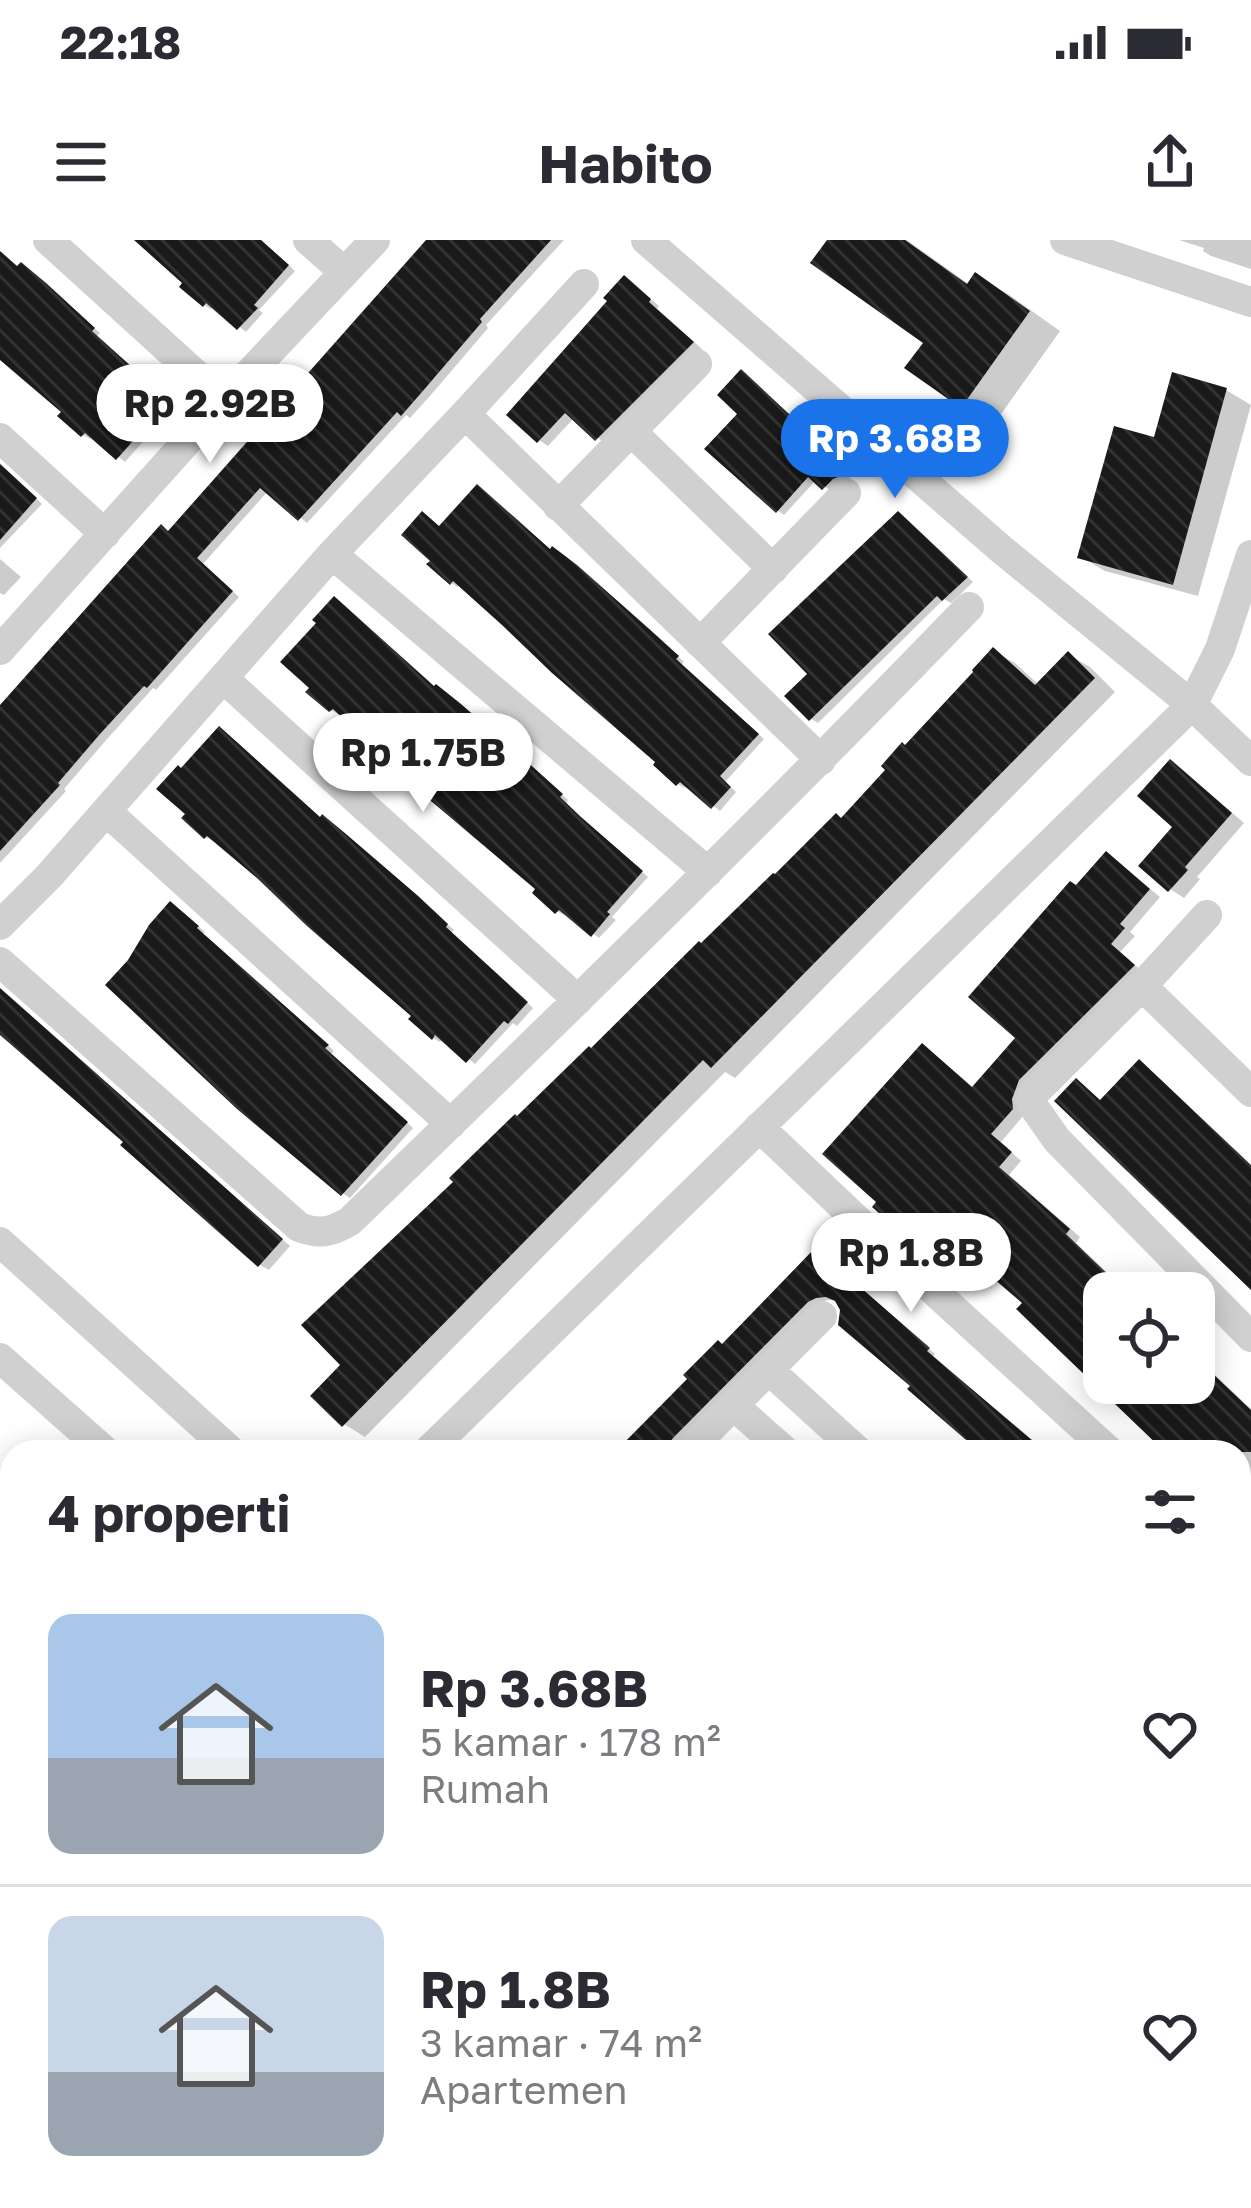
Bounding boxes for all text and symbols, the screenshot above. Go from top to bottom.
text: 22:18 [60,15,181,69]
icon: menu [48,129,114,195]
icon: share [1137,129,1203,195]
text: Habito [538,130,713,195]
pin: Rp 2.92B [86,364,334,466]
text: Rp 2.92B [123,379,297,426]
pin: Rp 3.68B [771,399,1019,501]
text: Rp 3.68B [808,414,982,461]
pin: Rp 1.75B [299,713,547,815]
text: Rp 1.75B [340,728,506,775]
pin: Rp 1.8B [800,1213,1022,1315]
text: Rp 1.8B [838,1228,984,1275]
map controls [1083,1272,1215,1404]
button: locate [1083,1272,1215,1404]
icon: filters [1137,1479,1203,1545]
text: 4 properti [48,1482,290,1543]
text: Rp 3.68B [420,1657,648,1718]
icon: home [144,1662,288,1806]
icon: heart [1137,1701,1203,1767]
text: 5 kamar · 178 m² [420,1718,721,1765]
text: Rumah [420,1765,550,1812]
text: Rp 1.8B [420,1958,611,2019]
icon: home [144,1964,288,2108]
icon: heart [1137,2003,1203,2069]
text: 3 kamar · 74 m² [420,2019,702,2066]
text: Apartemen [420,2066,627,2113]

